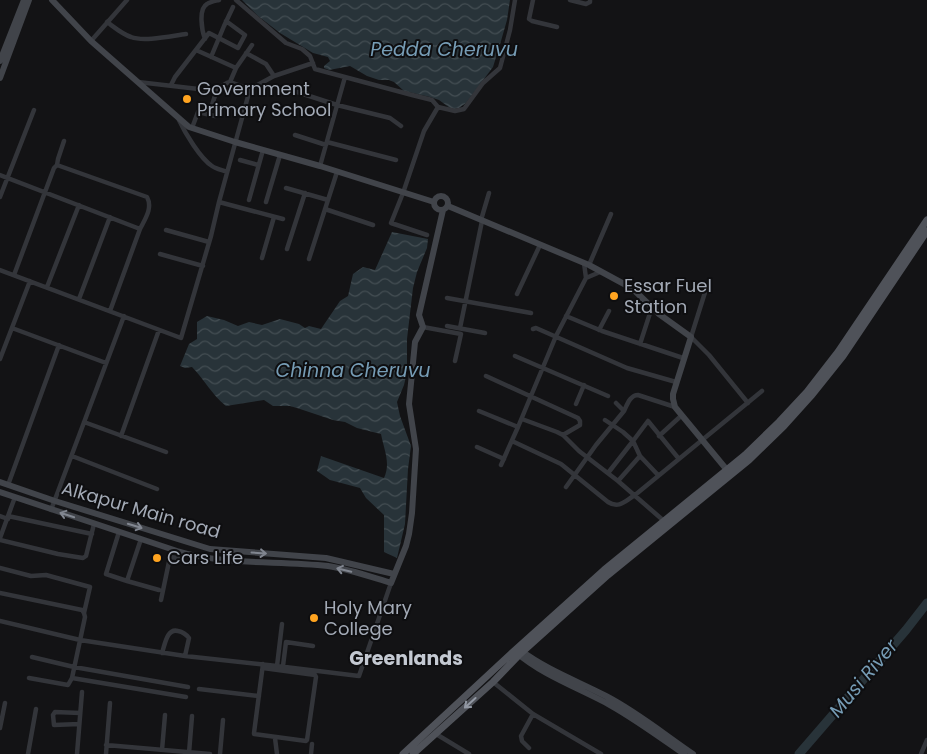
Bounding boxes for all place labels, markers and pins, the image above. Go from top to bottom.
place label: Government Primary School [197,76,331,122]
marker: Government Primary School [181,93,193,105]
place label: Essar Fuel Station [624,273,712,319]
marker: Essar Fuel Station [608,290,620,302]
place label: Cars Life [167,545,243,570]
marker: Cars Life [151,552,163,564]
place label: Holy Mary College [324,595,412,641]
marker: Holy Mary College [308,612,320,624]

